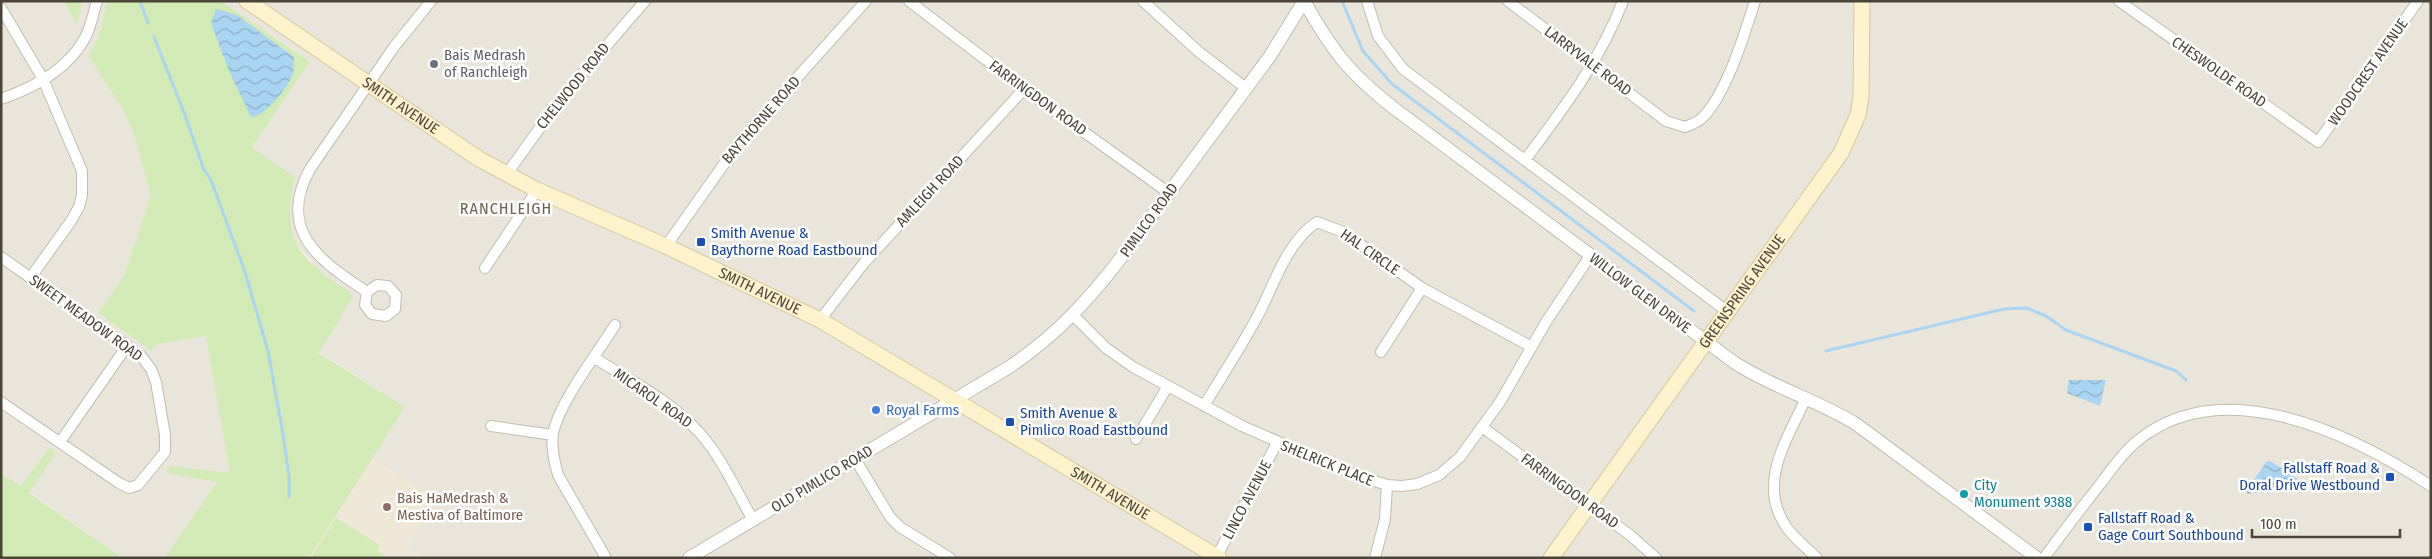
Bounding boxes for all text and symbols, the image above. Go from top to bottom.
street label: WOODCREST AVENUE [2324,15,2412,129]
street label: LARRYVALE ROAD [1541,22,1635,100]
street label: CHESWOLDE ROAD [2168,33,2270,111]
street label: CHELWOOD ROAD [533,39,613,133]
place label: Bais Medrash of Ranchleigh [444,46,528,81]
street label: FARRINGDON ROAD [986,57,1090,139]
marker: Bais Medrash of Ranchleigh [428,58,440,70]
street label: SMITH AVENUE [359,73,443,138]
street label: BAYTHORNE ROAD [718,73,804,167]
street label: AMLEIGH ROAD [892,151,968,231]
street label: PIMLICO ROAD [1116,179,1182,261]
district label: RANCHLEIGH [460,199,552,218]
place label: Smith Avenue & Baythorne Road Eastbound [711,224,878,259]
street label: HAL CIRCLE [1337,225,1403,279]
street label: GREENSPRING AVENUE [1695,231,1789,352]
marker: Smith Avenue & Baythorne Road Eastbound [695,236,707,248]
street label: WILLOW GLEN DRIVE [1586,249,1694,337]
street label: SMITH AVENUE [716,264,804,318]
street label: SWEET MEADOW ROAD [26,271,146,365]
street label: MICAROL ROAD [610,364,696,432]
place label: Royal Farms [886,401,959,419]
marker: Royal Farms [870,404,882,416]
place label: Smith Avenue & Pimlico Road Eastbound [1020,404,1168,439]
marker: Smith Avenue & Pimlico Road Eastbound [1004,416,1016,428]
street label: SHELRICK PLACE [1278,436,1376,490]
street label: OLD PIMLICO ROAD [768,442,876,516]
street label: FARRINGDON ROAD [1518,450,1622,532]
street label: LINCO AVENUE [1219,457,1275,543]
place label: Fallstaff Road & Doral Drive Westbound [2239,459,2380,494]
street label: SMITH AVENUE [1068,463,1153,524]
marker: Fallstaff Road & Doral Drive Westbound [2384,471,2396,483]
place label: City Monument 9388 [1974,476,2072,511]
marker: City Monument 9388 [1958,488,1970,500]
place label: Bais HaMedrash & Mestiva of Baltimore [397,489,523,524]
marker: Bais HaMedrash & Mestiva of Baltimore [381,501,393,513]
scale bar [2252,506,2400,538]
place label: Fallstaff Road & Gage Court Southbound [2098,509,2244,544]
text: 100 m [2260,515,2297,533]
marker: Fallstaff Road & Gage Court Southbound [2082,521,2094,533]

